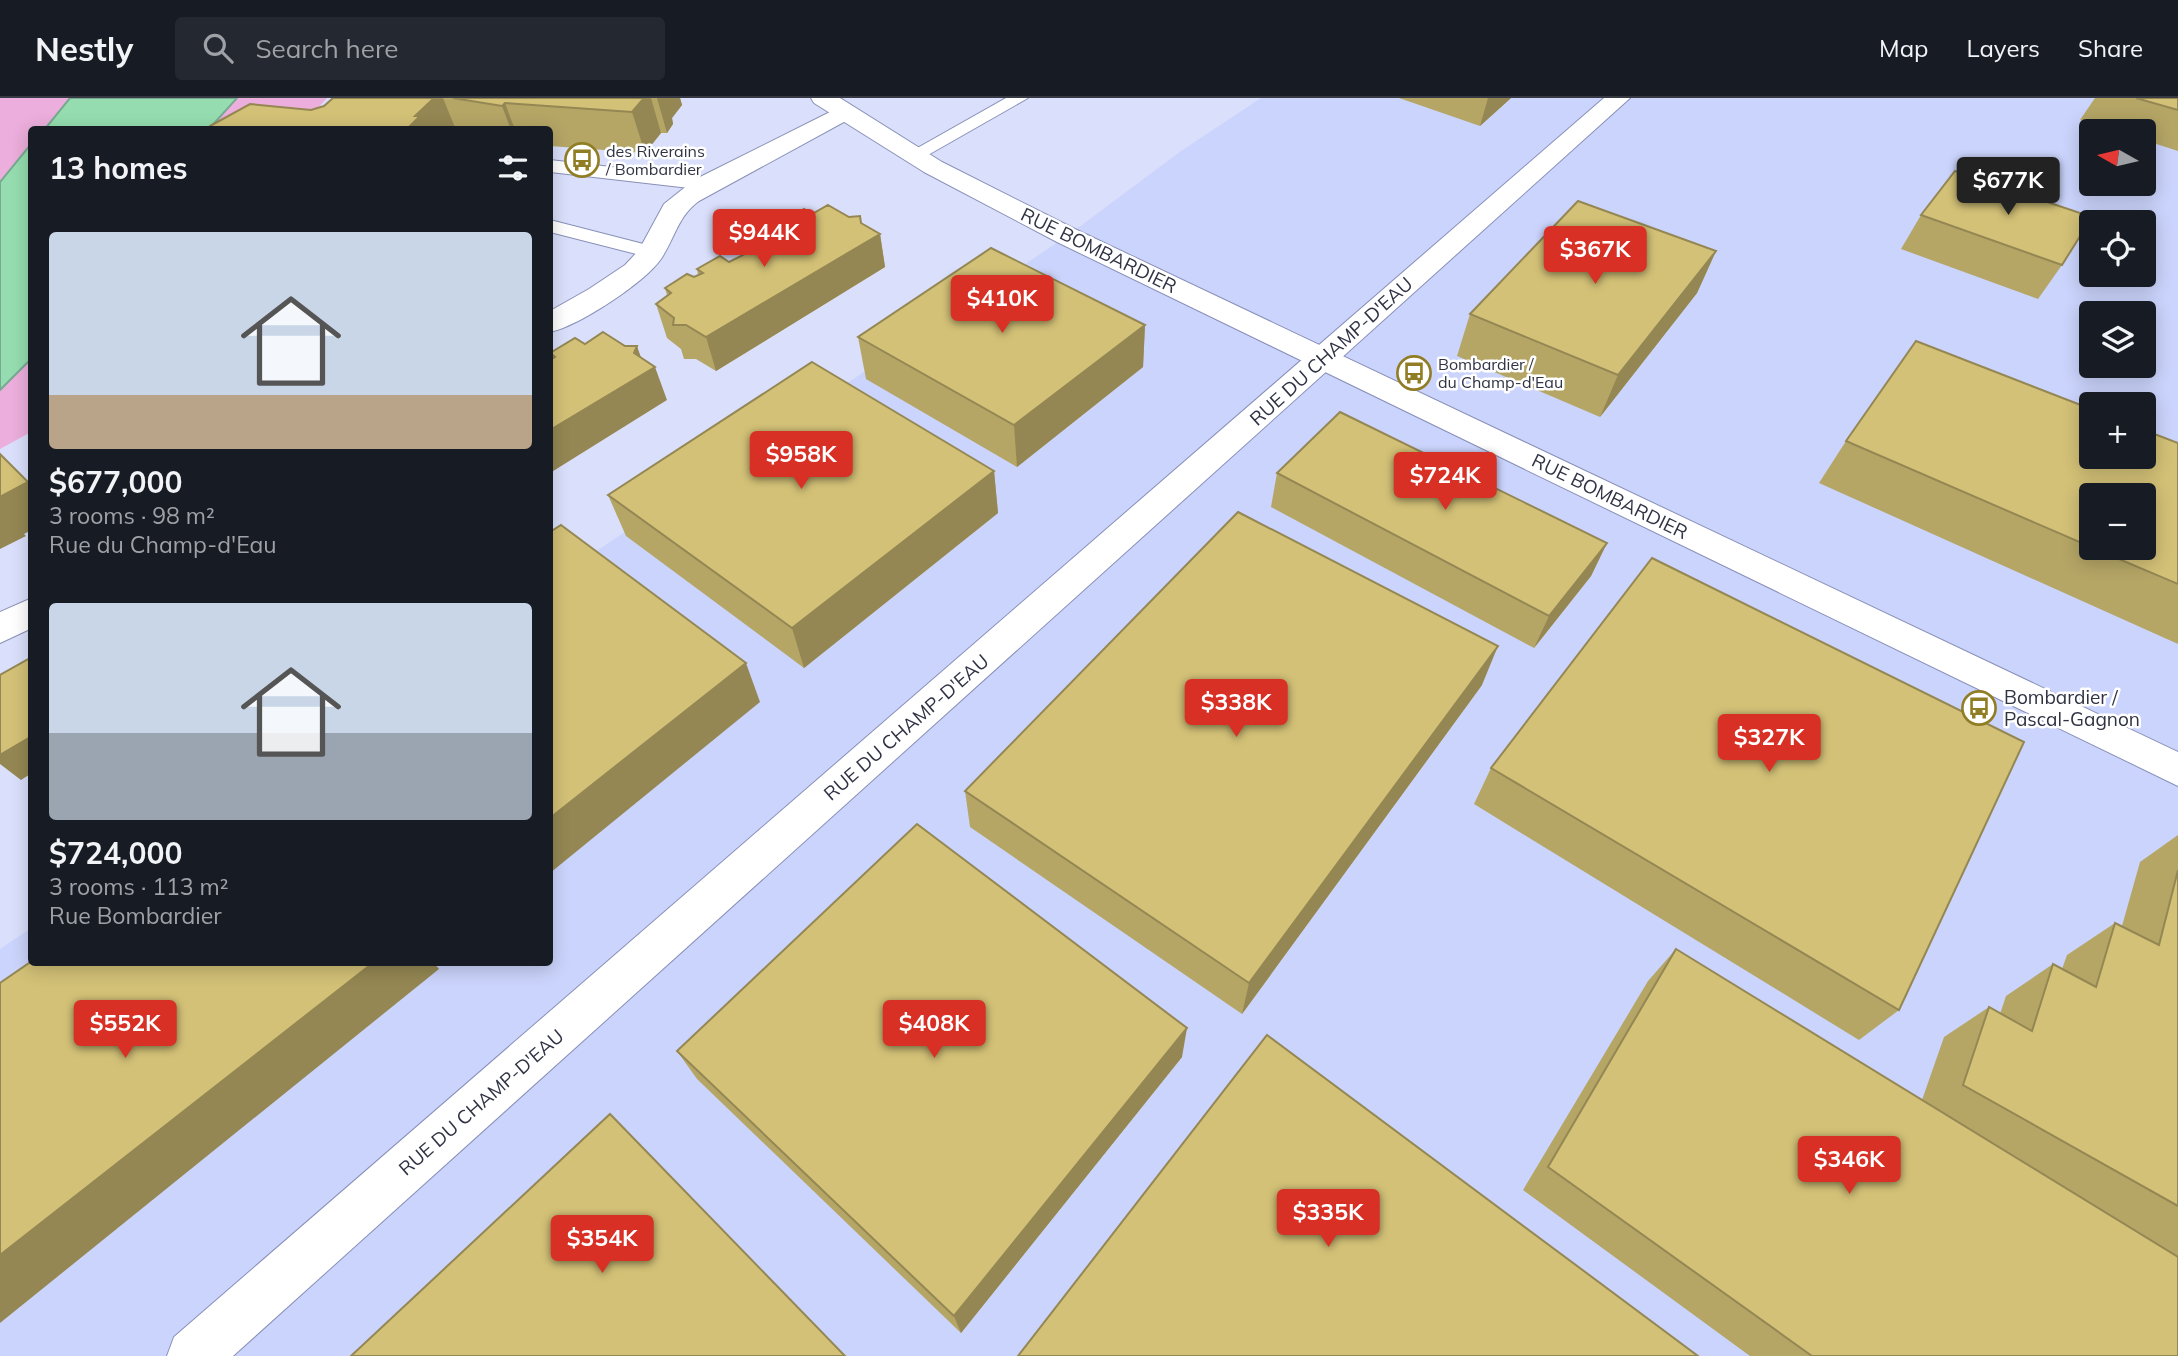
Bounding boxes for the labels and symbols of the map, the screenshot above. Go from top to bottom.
north arrow [2079,119,2156,196]
bus stop icon: des Riverains / Bombardier [563,141,601,179]
place label: des Riverains / Bombardier [605,141,705,179]
pin: $677K [1959,158,2057,217]
street label: RUE BOMBARDIER [1017,202,1181,298]
pin: $944K [715,209,813,269]
pin: $367K [1546,226,1644,286]
street label: RUE DU CHAMP-D'EAU [1245,271,1417,431]
pin: $410K [953,275,1051,335]
bus stop icon: Bombardier / du Champ-d'Eau [1395,354,1433,392]
place label: Bombardier / du Champ-d'Eau [1438,354,1563,392]
pin: $958K [752,432,850,491]
street label: RUE BOMBARDIER [1528,448,1692,544]
pin: $724K [1396,452,1494,512]
street label: RUE DU CHAMP-D'EAU [819,649,993,805]
pin: $338K [1187,680,1285,739]
place label: Bombardier / Pascal-Gagnon [2004,685,2140,731]
bus stop icon: Bombardier / Pascal-Gagnon [1960,689,1998,727]
pin: $327K [1720,714,1818,774]
pin: $552K [76,1000,174,1060]
pin: $408K [885,1000,983,1060]
street label: RUE DU CHAMP-D'EAU [394,1024,568,1180]
pin: $346K [1800,1136,1898,1196]
pin: $335K [1279,1190,1377,1249]
pin: $354K [553,1216,651,1275]

